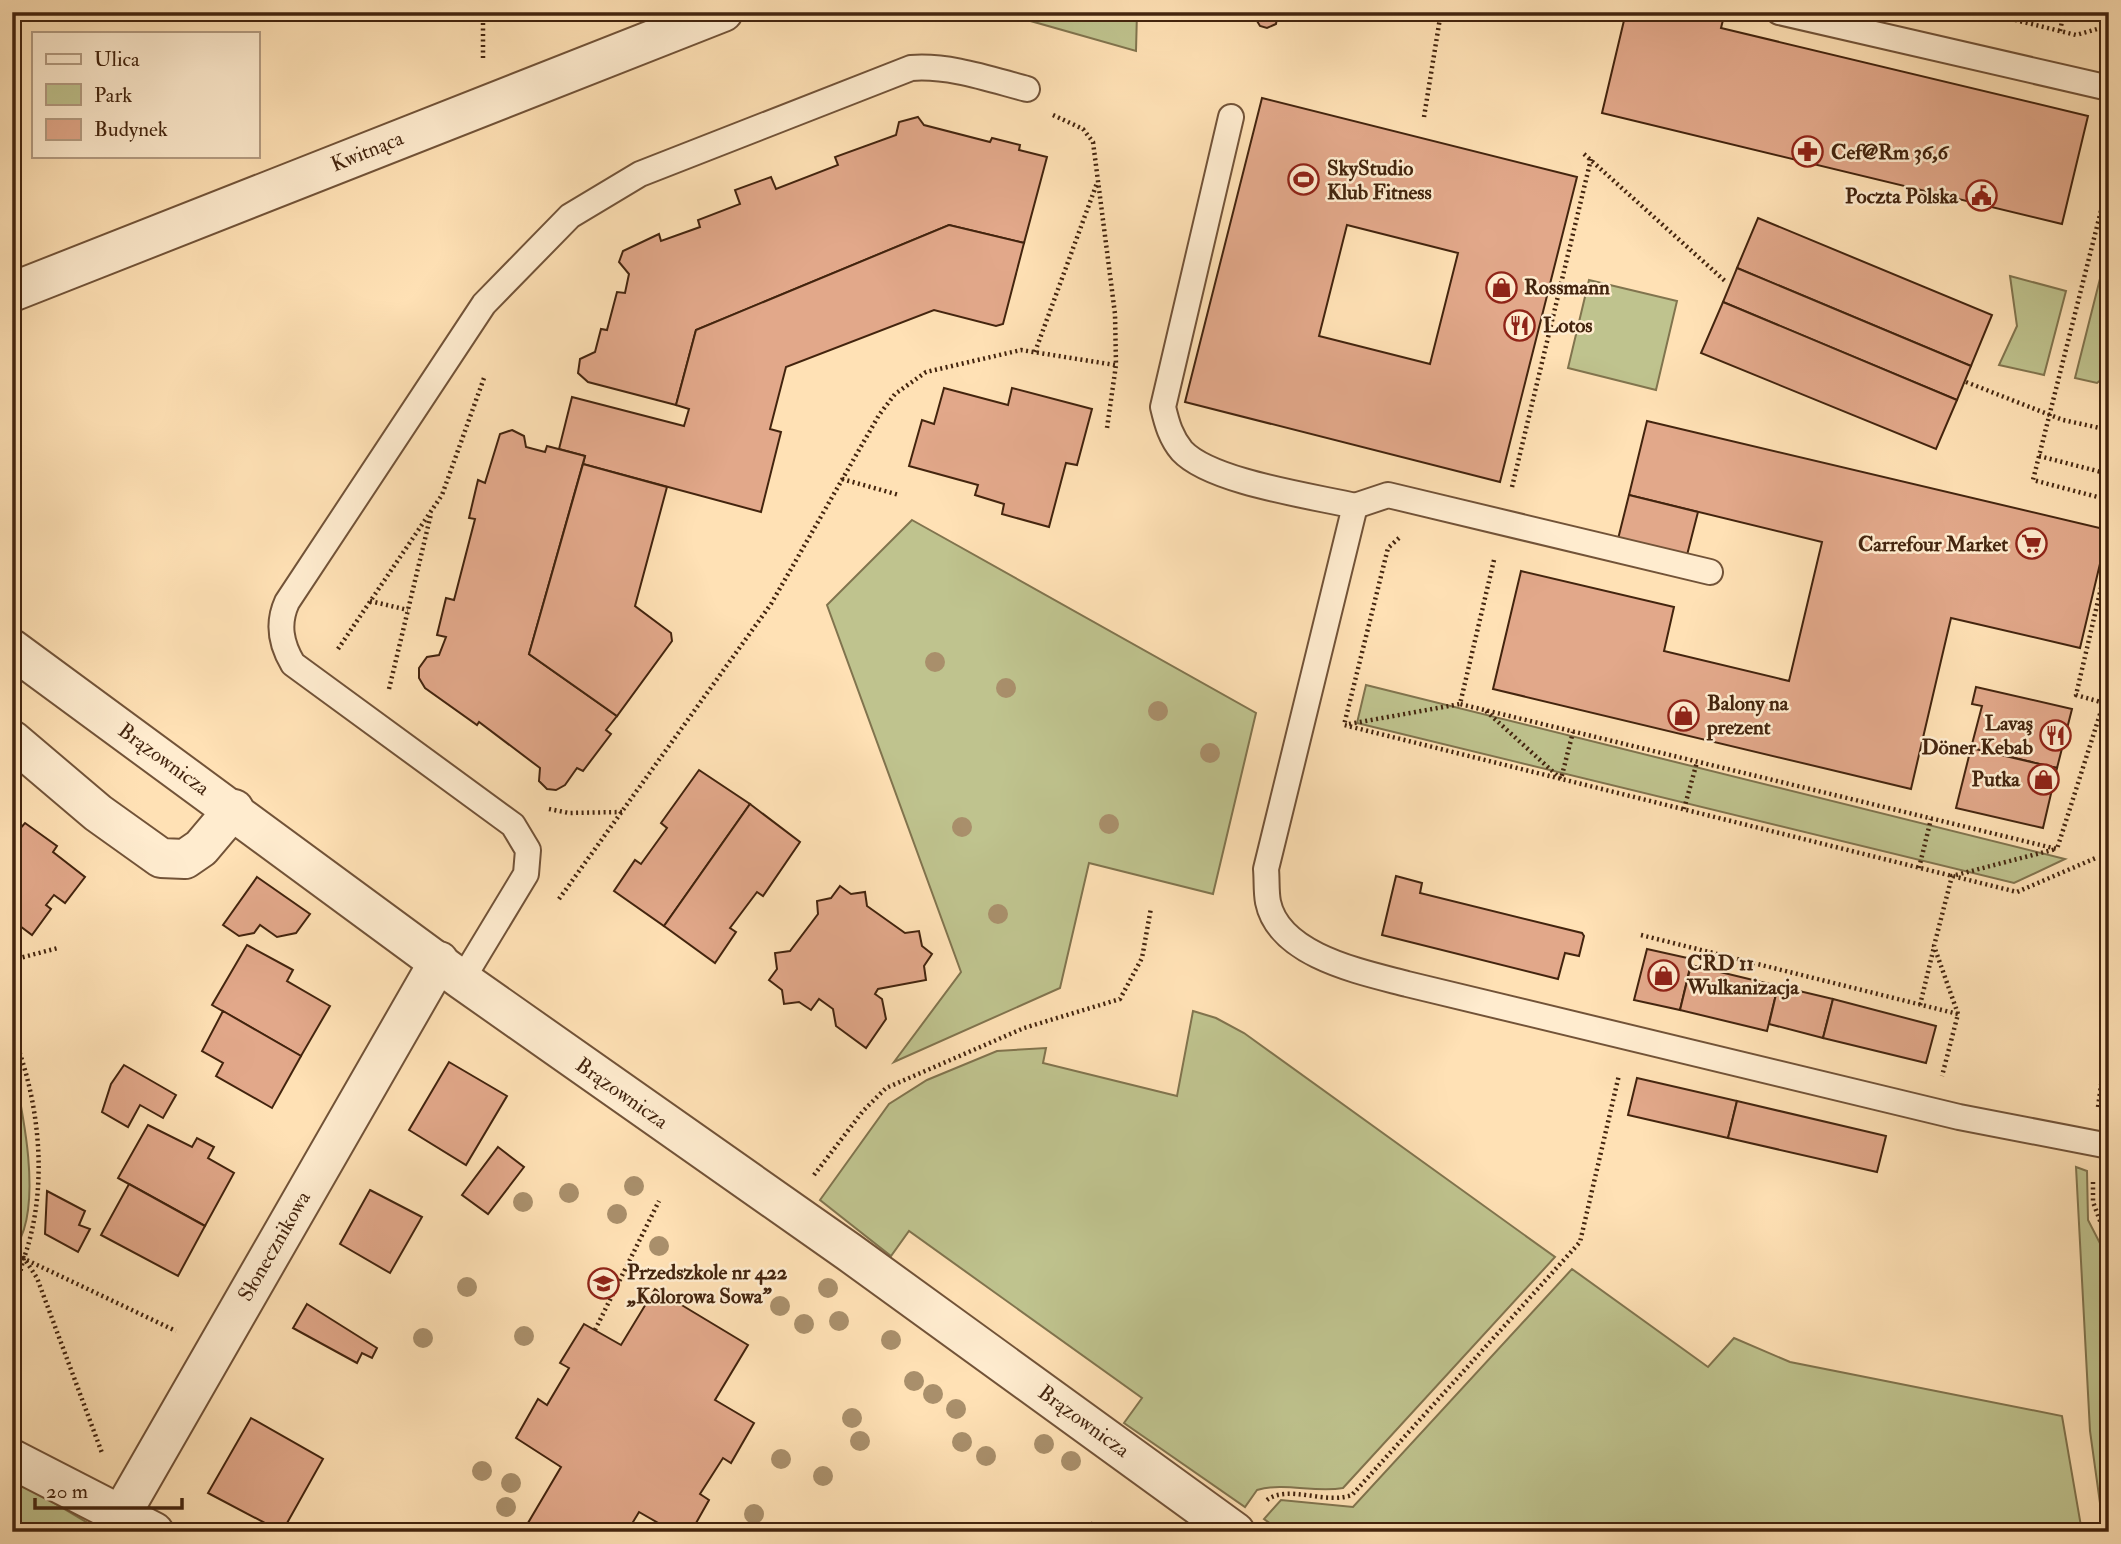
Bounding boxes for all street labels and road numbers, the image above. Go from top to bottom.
street label: Kwitnąca [327,125,408,178]
street label: Brązownicza [113,717,215,802]
street label: Brązownicza [570,1052,673,1135]
street label: Słonecznikowa [232,1186,317,1306]
street label: Brązownicza [1033,1379,1135,1464]

